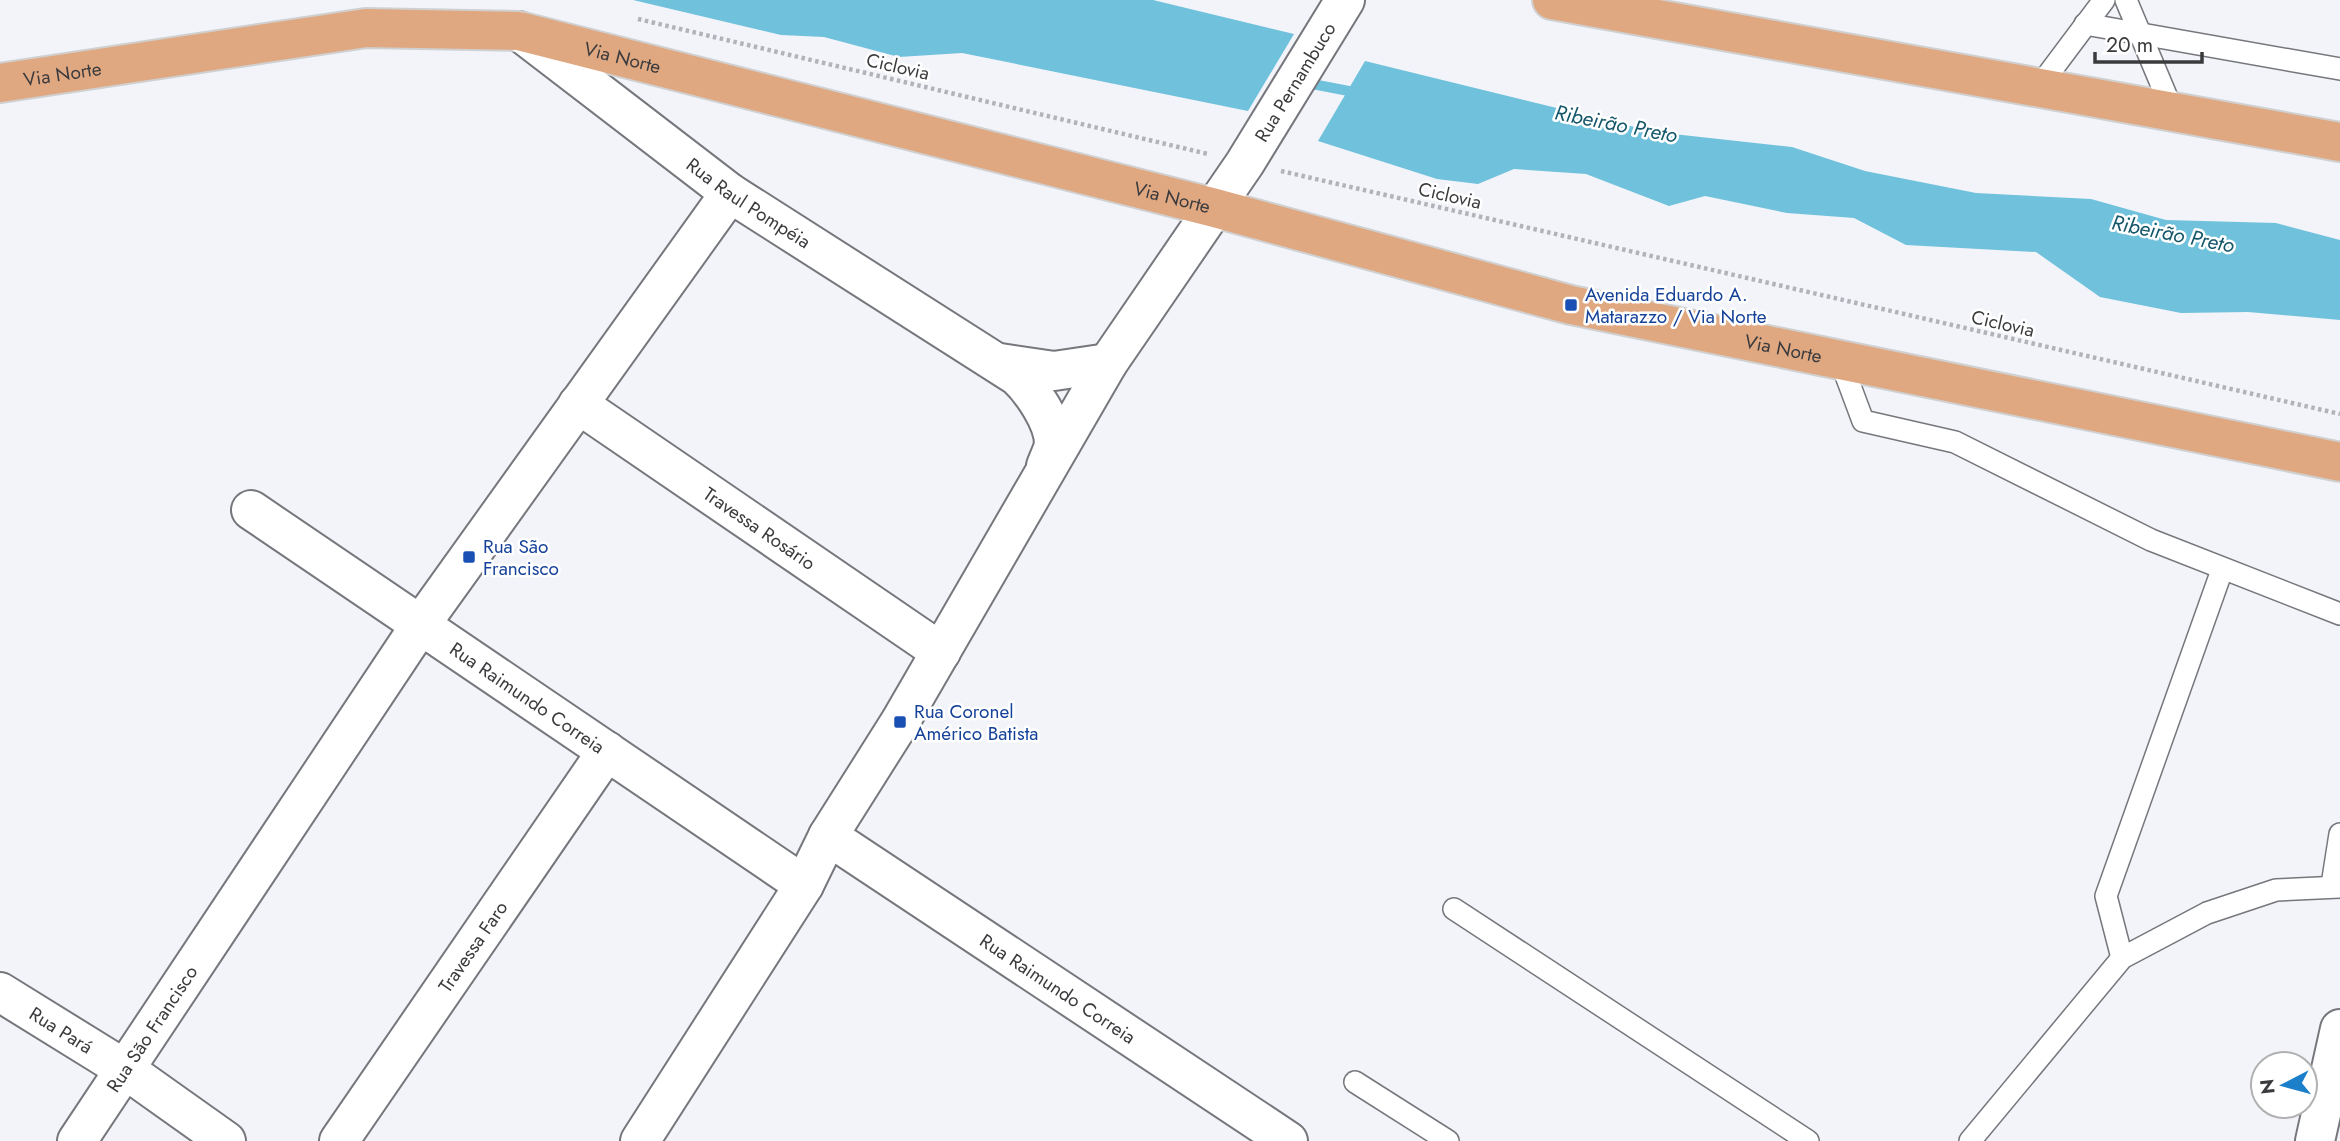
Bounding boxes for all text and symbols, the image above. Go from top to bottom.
street label: Rua Pernambuco [1248,17,1342,147]
scale bar [2095,21,2202,65]
text: 20 m [2106,30,2153,60]
street label: Via Norte [581,35,664,81]
street label: Ciclovia [864,46,932,87]
street label: Via Norte [22,55,103,93]
water label: Ribeirão Preto [1552,97,1680,151]
street label: Rua Raul Pompéia [681,151,816,255]
street label: Via Norte [1131,175,1213,220]
street label: Ciclovia [1416,175,1484,216]
water label: Ribeirão Preto [2109,207,2237,261]
place label: Avenida Eduardo A. Matarazzo / Via Norte [1585,281,1767,330]
marker: Avenida Eduardo A. Matarazzo / Via Norte [1563,297,1579,313]
street label: Ciclovia [1969,303,2037,344]
street label: Via Norte [1742,328,1825,370]
street label: Travessa Rosário [698,480,821,577]
place label: Rua São Francisco [483,533,559,582]
marker: Rua São Francisco [461,549,477,565]
street label: Rua Raimundo Correia [444,636,610,760]
place label: Rua Coronel Américo Batista [914,698,1038,747]
marker: Rua Coronel Américo Batista [892,714,908,730]
street label: Travessa Faro [432,896,514,998]
street label: Rua Raimundo Correia [974,927,1141,1050]
street label: Rua São Francisco [100,960,204,1098]
street label: Rua Pará [24,1000,98,1060]
north arrow [2249,1050,2319,1120]
text: N [2253,1078,2282,1096]

